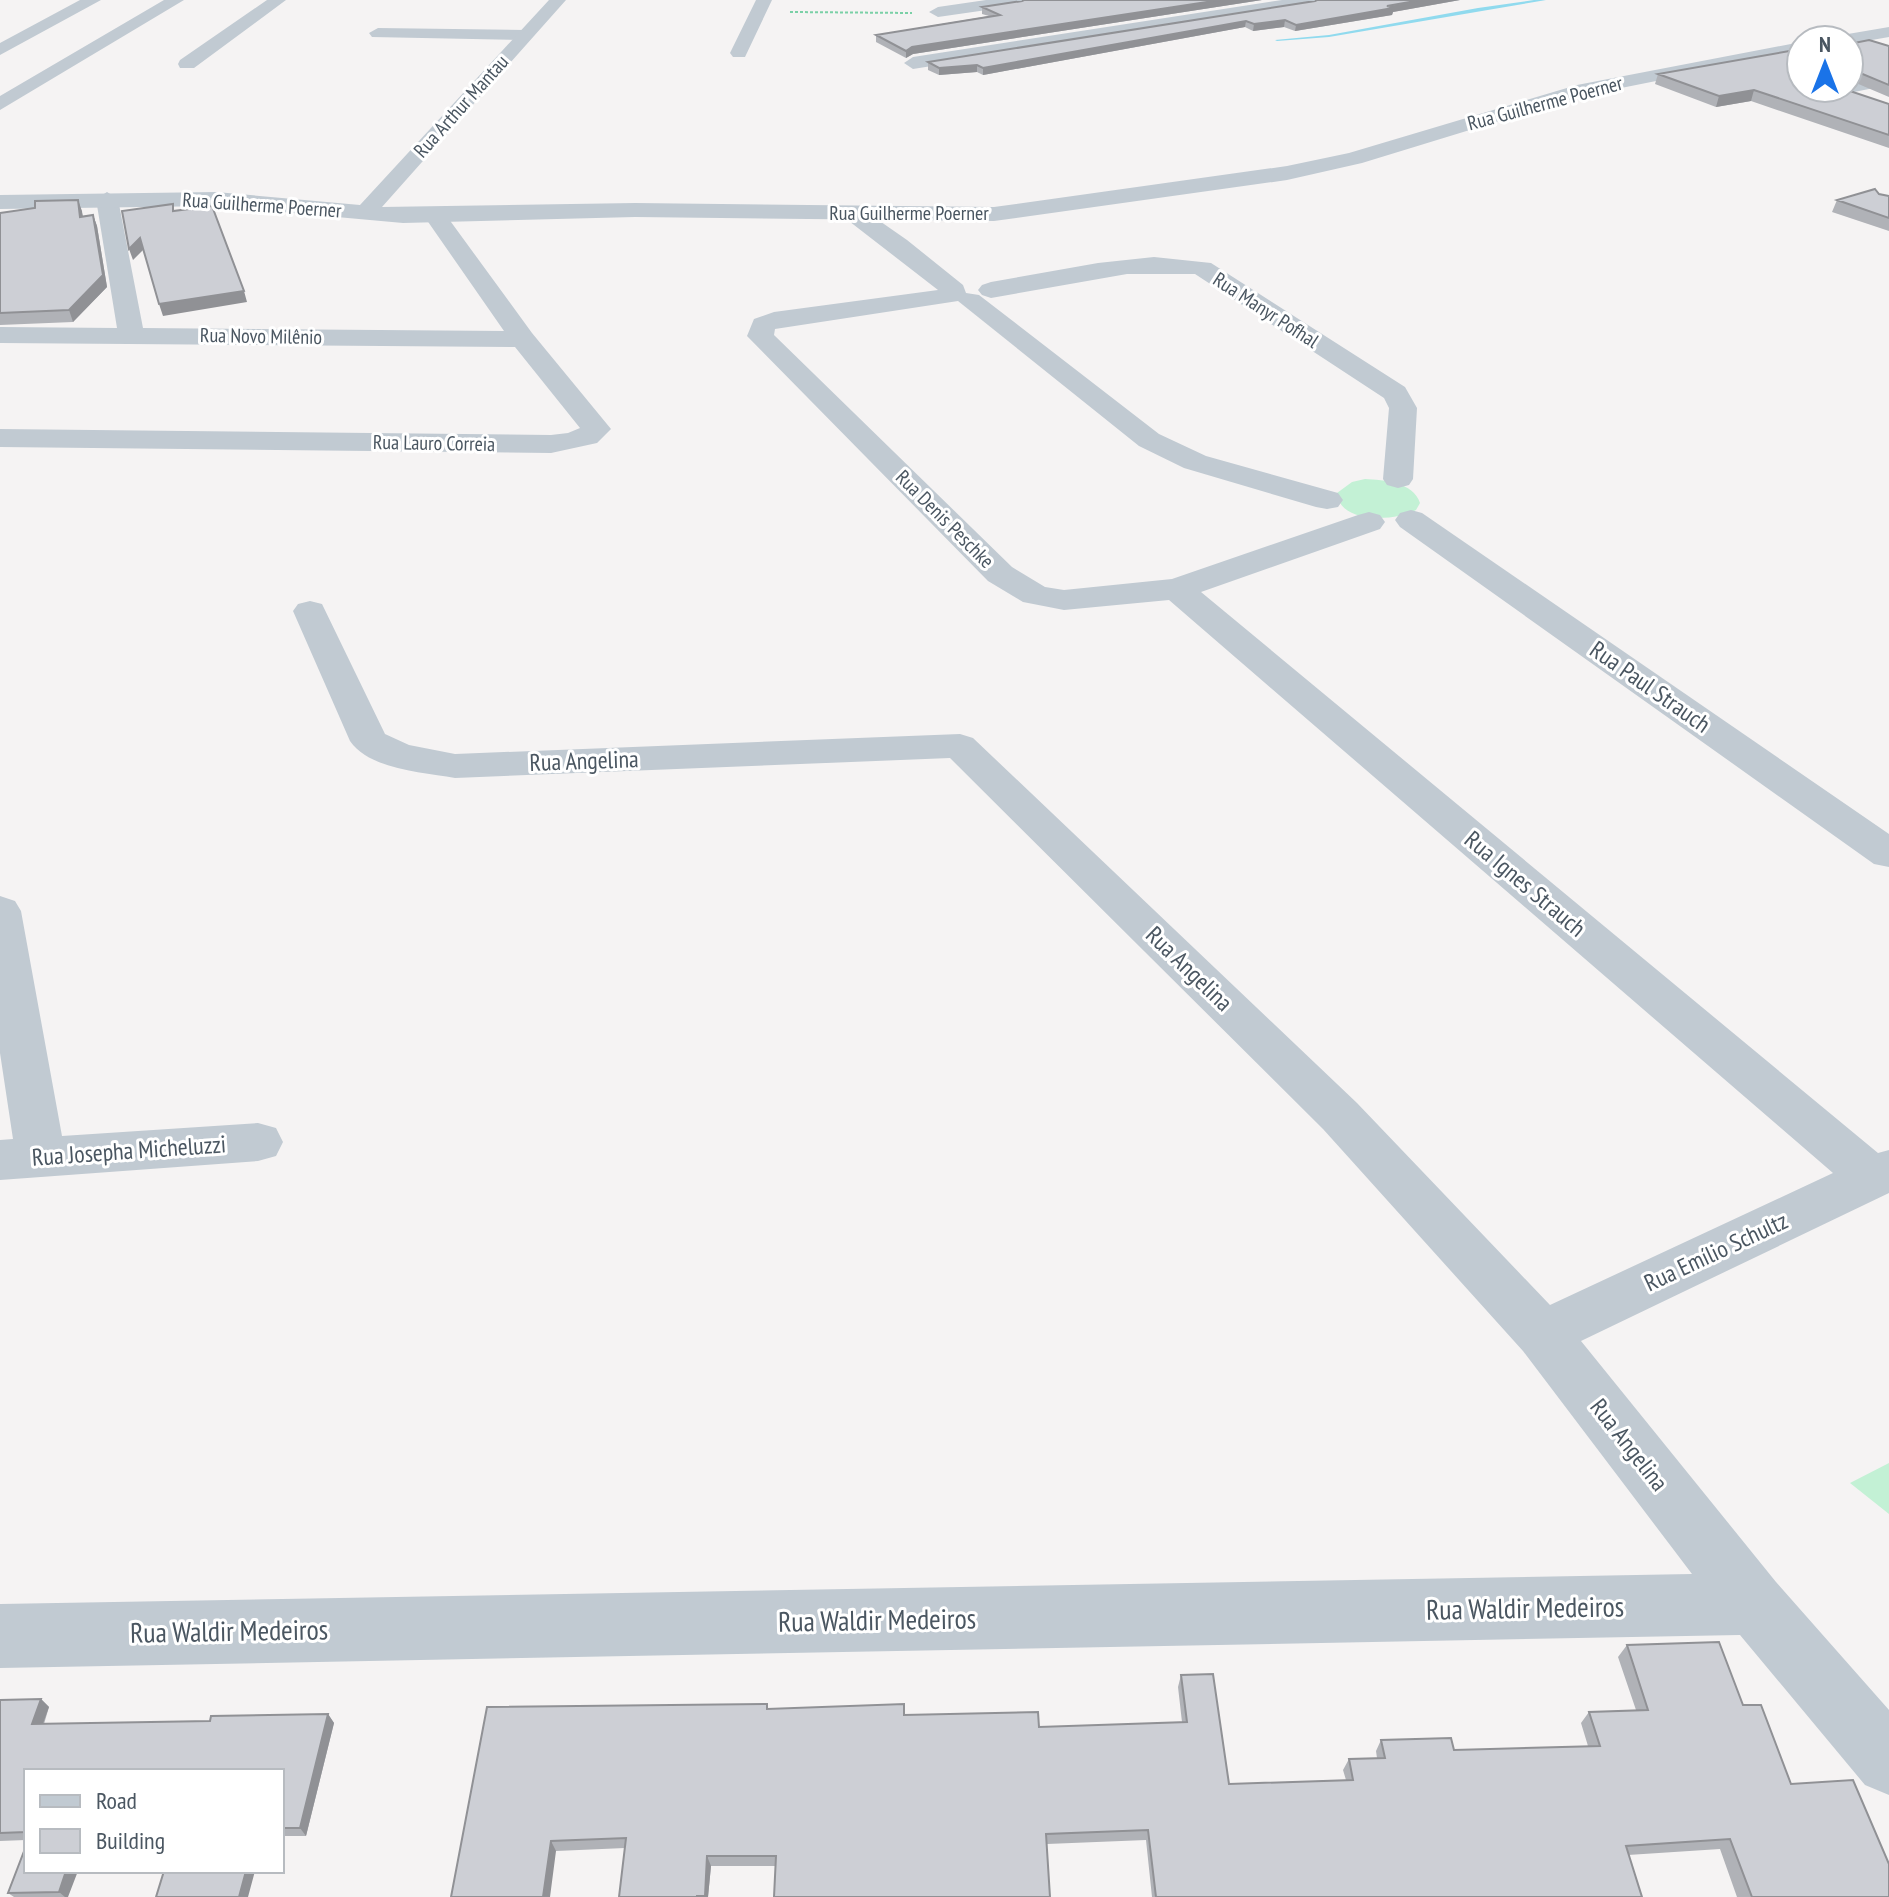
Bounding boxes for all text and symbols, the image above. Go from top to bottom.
north arrow [1785,24,1865,104]
text: N [1819,30,1831,58]
street label: Rua Arthur Mantau [408,49,514,163]
street label: Rua Guilherme Poerner [1465,70,1626,136]
street label: Rua Guilherme Poerner [182,186,343,224]
street label: Rua Guilherme Poerner [829,200,989,226]
street label: Rua Manyr Pofhal [1208,266,1324,354]
street label: Rua Novo Milênio [200,322,322,350]
street label: Rua Lauro Correia [373,429,495,457]
street label: Rua Denis Peschke [890,464,1000,574]
street label: Rua Paul Strauch [1584,634,1717,739]
street label: Rua Angelina [529,743,639,778]
street label: Rua Ignes Strauch [1458,824,1592,943]
street label: Rua Angelina [1139,920,1239,1018]
street label: Rua Josepha Micheluzzi [31,1128,227,1173]
street label: Rua Emílio Schultz [1639,1205,1792,1298]
street label: Rua Angelina [1584,1392,1675,1497]
street label: Rua Waldir Medeiros [1426,1587,1624,1628]
street label: Rua Waldir Medeiros [778,1599,976,1640]
street label: Rua Waldir Medeiros [130,1610,328,1651]
legend [24,1769,284,1873]
text: Road [96,1785,137,1816]
text: Building [96,1825,165,1856]

